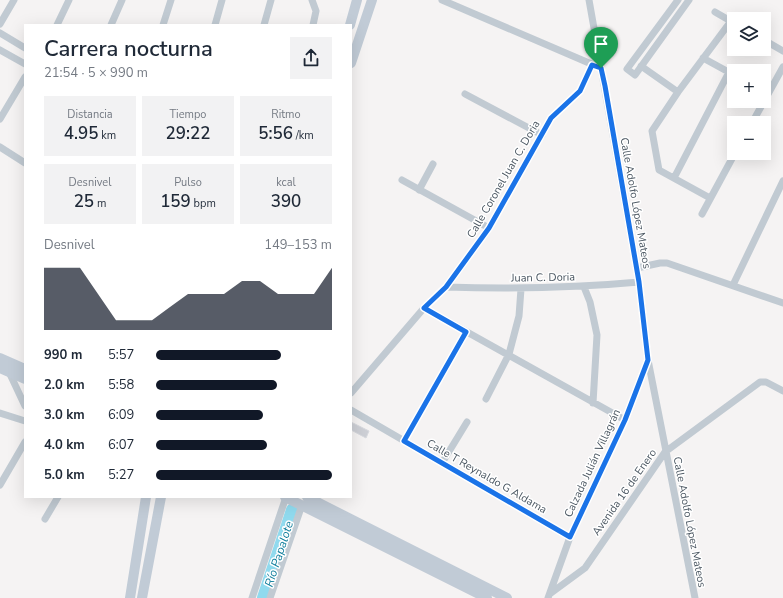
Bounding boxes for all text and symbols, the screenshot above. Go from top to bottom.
map controls [727,12,771,160]
button: layers [727,12,771,56]
pin [584,27,618,68]
icon: arrive [590,33,612,55]
text: Carrera nocturna [44,34,213,64]
button: share [290,37,332,79]
text: 21:54 · 5 × 990 m [44,64,148,82]
button: + [727,64,771,108]
text: Distancia [67,107,113,122]
text: Tiempo [170,107,206,122]
text: Ritmo [271,107,301,122]
button: − [727,116,771,160]
street label: Calle Coronel Juan C. Doria [464,118,543,241]
text: 4.95 [64,122,98,145]
text: 29:22 [166,122,210,145]
text: 5:56 [258,122,293,145]
text: km [98,128,116,143]
text: /km [293,128,314,143]
street label: Calle Adolfo López Mateos [617,136,654,270]
text: Desnivel [69,175,111,190]
text: Pulso [174,175,202,190]
text: kcal [276,175,296,190]
text: 25 [74,190,94,213]
text: 159 [160,190,191,213]
text: 390 [271,190,301,213]
text: m [94,196,106,211]
text: bpm [191,196,216,211]
text: Desnivel [44,236,95,254]
text: 149–153 m [264,236,332,254]
street label: Juan C. Doria [510,269,575,286]
text: 990 m [44,346,82,364]
text: 5:57 [108,346,134,364]
text: 2.0 km [44,376,85,394]
text: 5:58 [108,376,134,394]
text: 3.0 km [44,406,85,424]
text: 6:09 [108,406,134,424]
street label: Calzada Julián Villagrán [561,407,624,520]
text: 4.0 km [44,436,85,454]
text: 6:07 [108,436,134,454]
street label: Calle T Reynaldo G Aldama [424,436,550,517]
street label: Avenida 16 de Enero [589,446,660,539]
street label: Calle Adolfo López Mateos [669,455,710,589]
text: 5.0 km [44,466,85,484]
text: 5:27 [108,466,134,484]
water label: Río Papalote [261,519,297,589]

